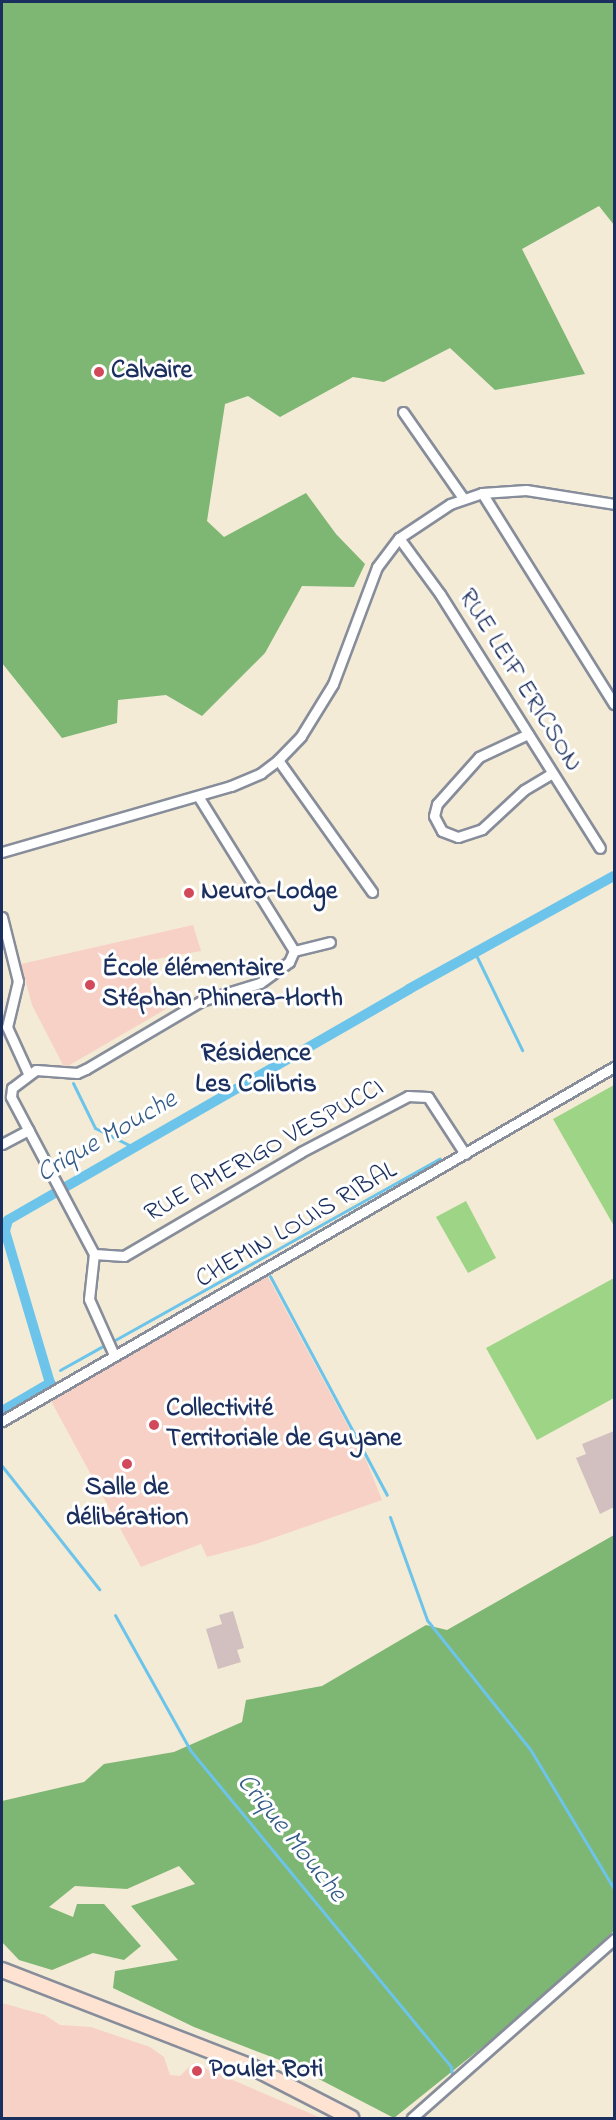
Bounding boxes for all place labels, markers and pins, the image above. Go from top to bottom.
place label: Calvaire [111,356,192,388]
marker: Calvaire [92,365,106,379]
place label: Neuro-Lodge [201,877,337,909]
marker: Neuro-Lodge [182,886,196,900]
place label: École élémentaire Stéphan Phinera-Horth [102,954,343,1016]
marker: École élémentaire Stéphan Phinera-Horth [83,978,97,992]
place label: Collectivité Territoriale de Guyane [166,1394,402,1456]
marker: Collectivité Territoriale de Guyane [147,1418,161,1432]
marker: Salle de délibération [120,1457,134,1471]
place label: Salle de délibération [66,1473,188,1534]
place label: Poulet Roti [209,2055,323,2087]
marker: Poulet Roti [190,2064,204,2078]

